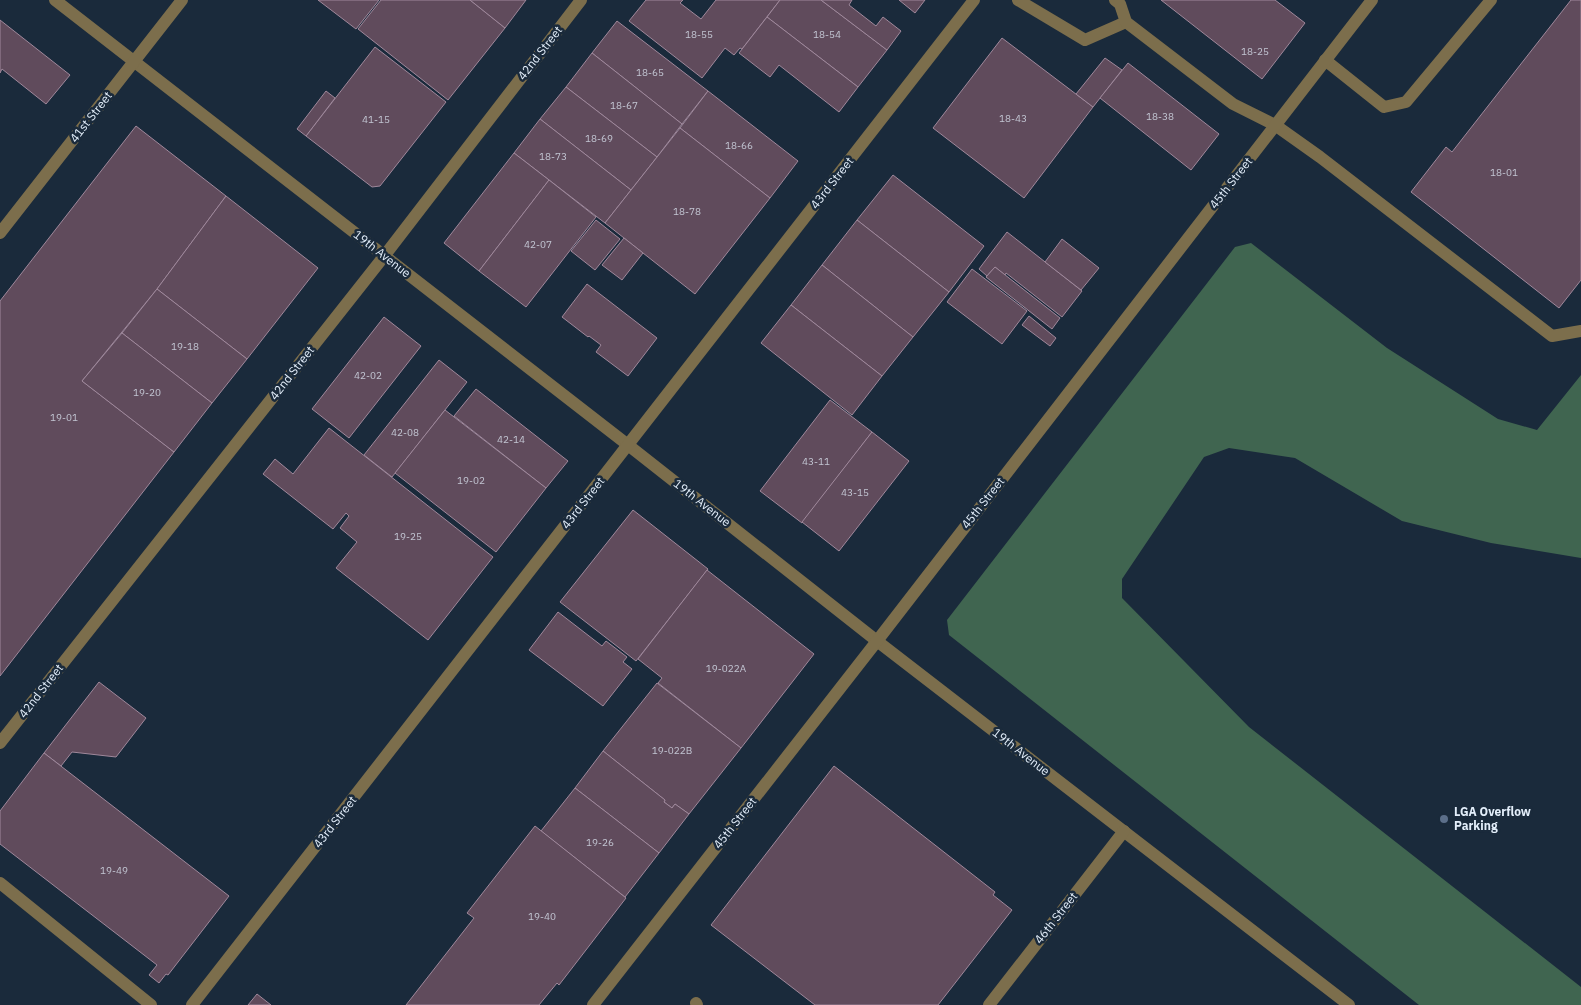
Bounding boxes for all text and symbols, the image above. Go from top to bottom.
street label: 42nd Street [514,23,565,83]
house number: 18-55 [685,28,713,41]
house number: 18-54 [813,28,841,41]
house number: 18-25 [1241,45,1269,58]
house number: 18-65 [636,66,664,79]
street label: 41st Street [66,88,115,145]
house number: 18-67 [610,99,638,112]
house number: 18-38 [1146,110,1174,123]
house number: 18-43 [999,112,1027,125]
house number: 41-15 [362,113,390,126]
house number: 18-69 [585,132,613,145]
house number: 18-66 [725,139,753,152]
house number: 18-73 [539,150,567,163]
street label: 43rd Street [807,154,856,212]
street label: 45th Street [1206,154,1255,211]
house number: 18-01 [1490,166,1518,179]
house number: 18-78 [673,205,701,218]
street label: 19th Avenue [351,227,414,281]
house number: 42-07 [524,238,552,251]
house number: 19-18 [171,340,199,353]
street label: 42nd Street [266,343,317,403]
house number: 42-02 [354,369,382,382]
house number: 19-20 [133,386,161,399]
house number: 19-01 [50,411,78,424]
house number: 42-08 [391,426,419,439]
house number: 42-14 [497,433,525,446]
house number: 43-11 [802,455,830,468]
house number: 19-02 [457,474,485,487]
street label: 43rd Street [558,474,607,532]
street label: 45th Street [958,474,1007,531]
street label: 19th Avenue [671,476,734,530]
house number: 43-15 [841,486,869,499]
house number: 19-25 [394,530,422,543]
street label: 42nd Street [15,661,66,721]
house number: 19-022A [706,662,747,675]
street label: 19th Avenue [990,725,1053,779]
house number: 19-022B [652,744,692,757]
street label: 43rd Street [310,793,359,851]
street label: 45th Street [710,794,759,851]
place label: LGA Overflow Parking [1454,804,1531,833]
marker: LGA Overflow Parking [1438,813,1450,825]
house number: 19-26 [586,836,614,849]
house number: 19-49 [100,864,128,877]
street label: 46th Street [1031,889,1080,946]
house number: 19-40 [528,910,556,923]

